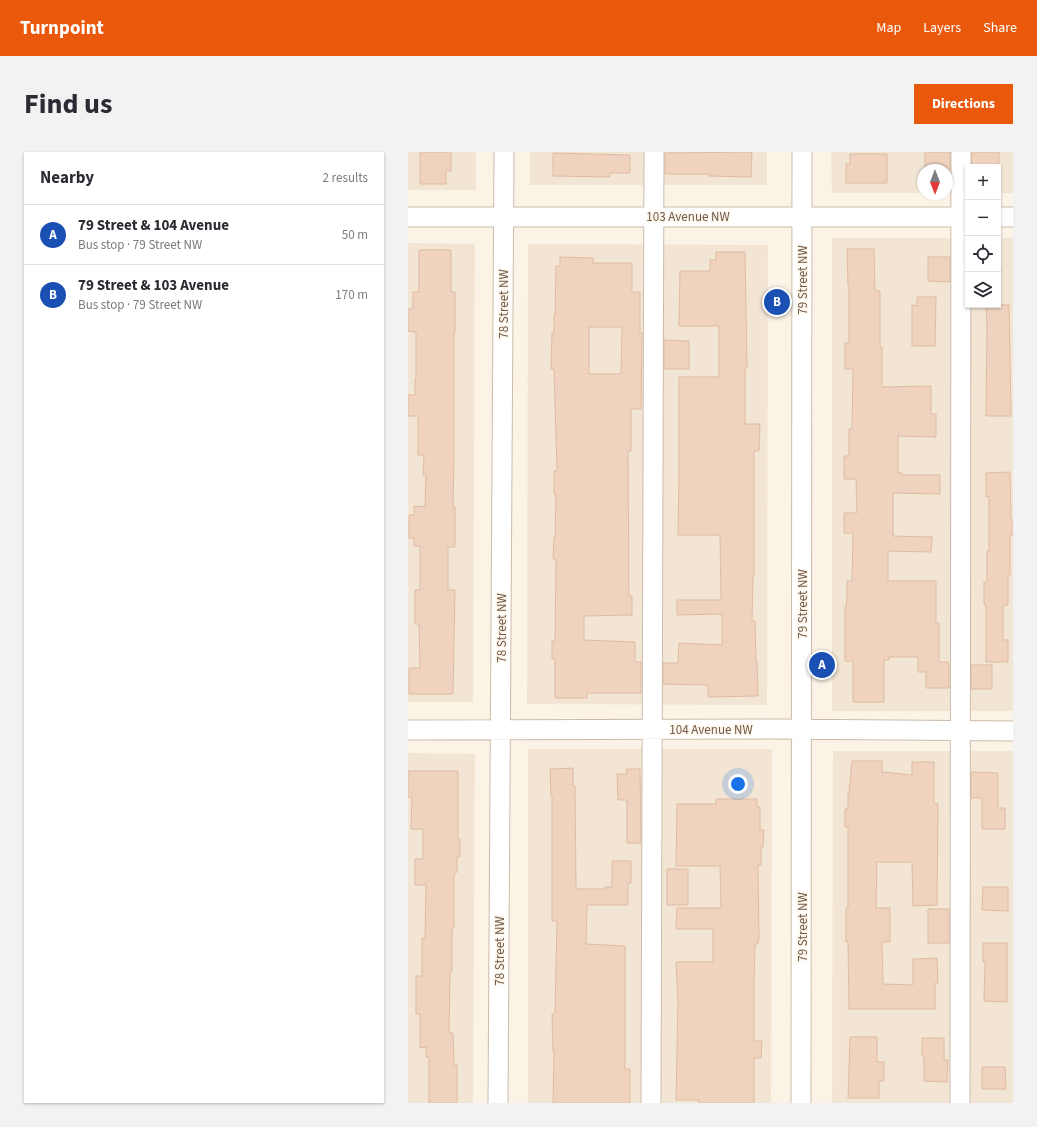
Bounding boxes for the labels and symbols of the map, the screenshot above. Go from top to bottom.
north arrow [917,164,953,200]
street label: 103 Avenue NW [646,208,730,226]
street label: 79 Street NW [794,245,812,315]
street label: 78 Street NW [495,269,513,339]
pin: B [764,287,790,317]
street label: 79 Street NW [794,569,812,639]
street label: 78 Street NW [493,593,511,663]
pin: A [809,650,835,680]
street label: 104 Avenue NW [669,721,753,739]
your location [728,774,748,794]
street label: 79 Street NW [794,892,812,962]
street label: 78 Street NW [491,916,509,986]

